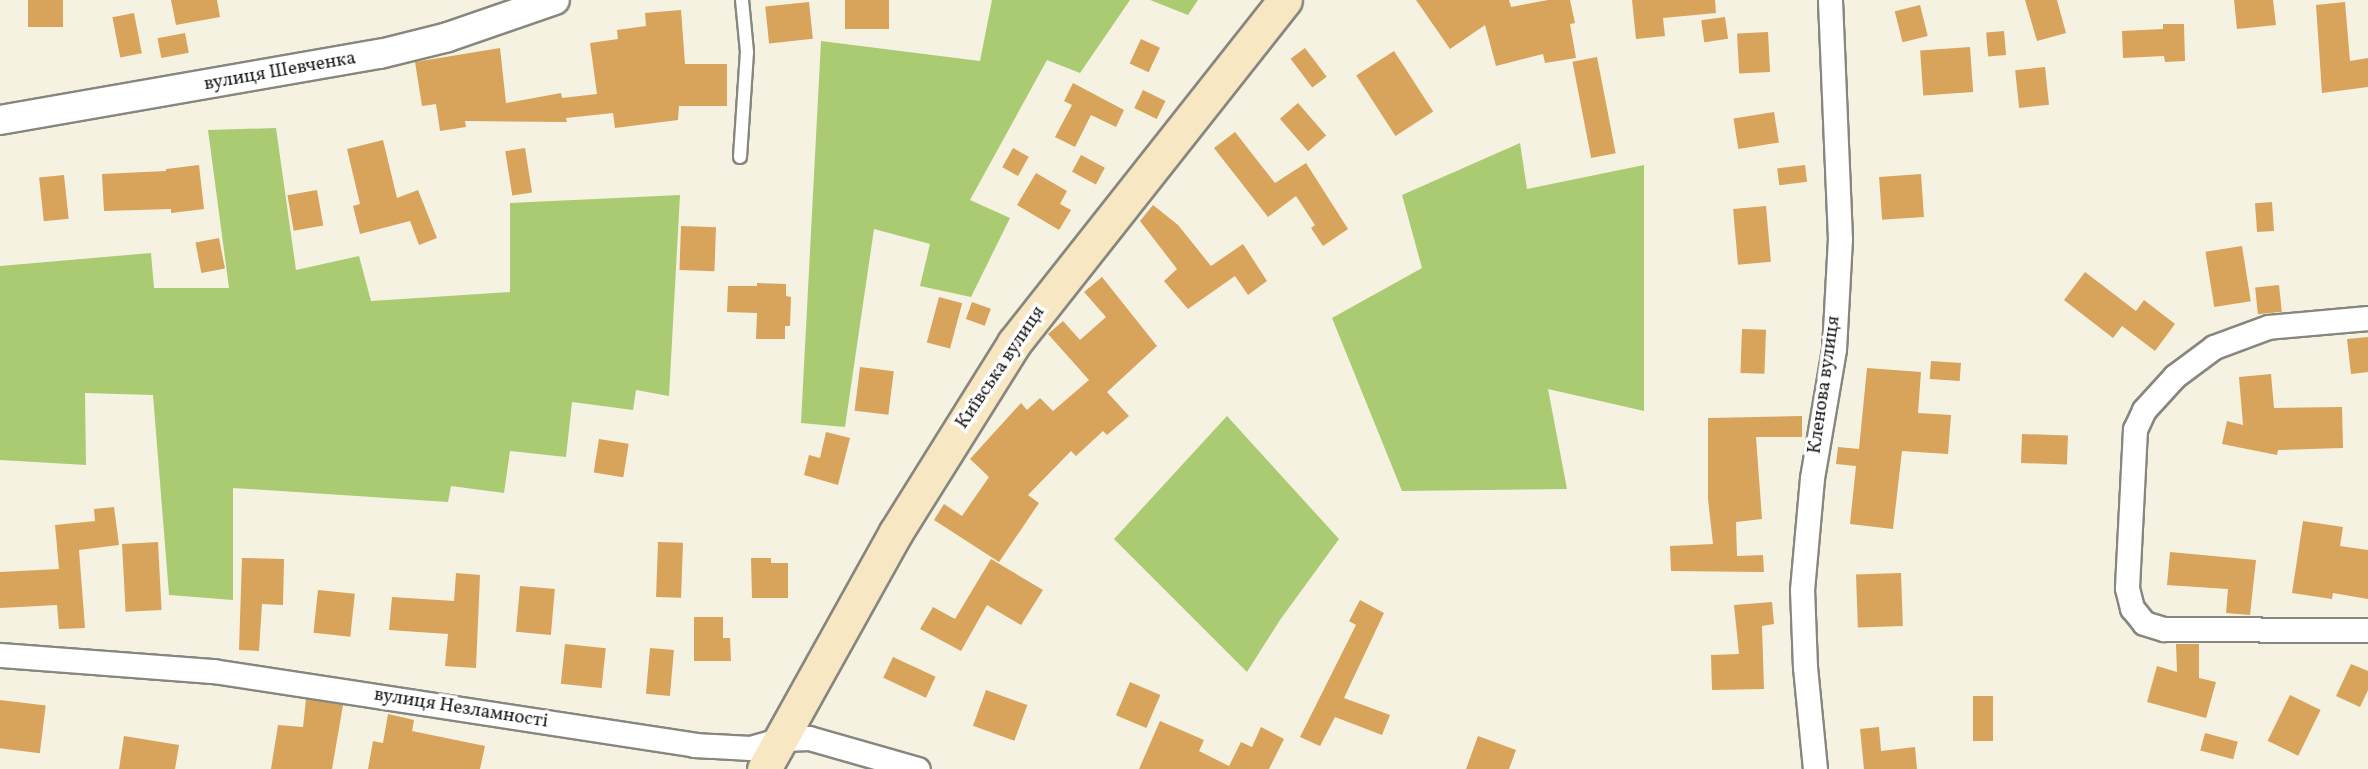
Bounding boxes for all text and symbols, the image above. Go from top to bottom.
street label: вулиця Шевченка [202,47,358,97]
street label: Київська вулиця [952,302,1050,434]
street label: Кленова вулиця [1804,315,1846,455]
street label: вулиця Незламності [372,684,550,734]

